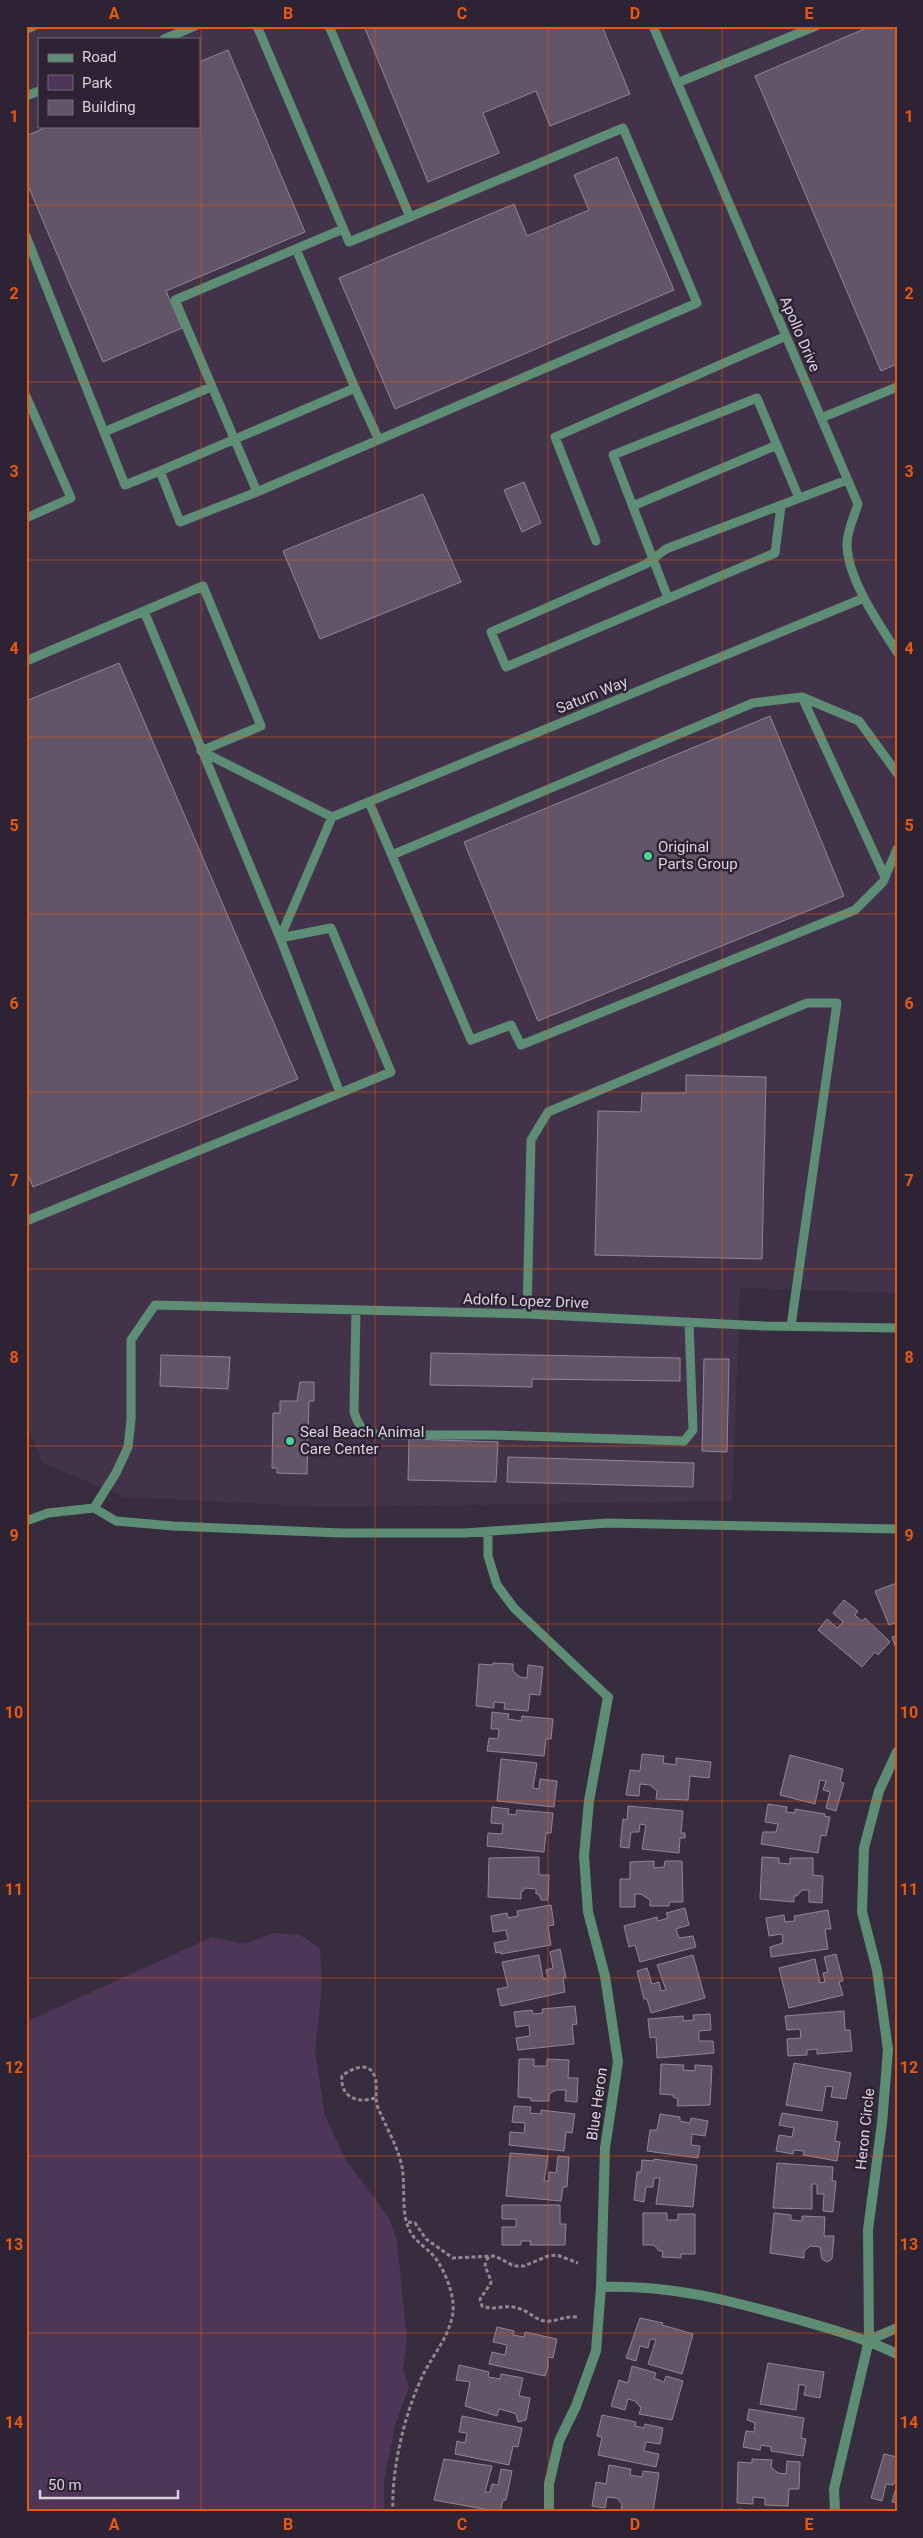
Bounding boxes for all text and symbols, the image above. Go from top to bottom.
text: A [109,4,120,23]
text: B [283,4,293,23]
text: C [457,4,467,23]
text: D [630,4,640,23]
text: E [805,4,814,23]
legend [38,38,200,128]
text: Road [82,48,116,66]
text: Park [82,74,113,92]
text: Building [82,98,136,116]
text: 1 [9,107,19,126]
text: 1 [904,107,914,126]
text: 2 [9,284,19,303]
text: 2 [904,284,914,303]
street label: Apollo Drive [776,294,824,374]
text: 3 [9,462,19,481]
text: 3 [904,462,914,481]
text: 4 [9,639,19,658]
text: 4 [904,639,914,658]
street label: Saturn Way [554,673,630,717]
text: 5 [9,816,19,835]
text: 5 [904,816,914,835]
place label: Original Parts Group [658,838,738,873]
marker: Original Parts Group [642,850,654,862]
text: 6 [9,994,19,1013]
text: 6 [904,994,914,1013]
text: 7 [9,1171,19,1190]
text: 7 [904,1171,914,1190]
street label: Adolfo Lopez Drive [463,1290,589,1312]
text: 8 [9,1348,19,1367]
text: 8 [904,1348,914,1367]
place label: Seal Beach Animal Care Center [300,1423,424,1458]
marker: Seal Beach Animal Care Center [284,1435,296,1447]
text: 9 [9,1526,19,1545]
text: 9 [904,1526,914,1545]
text: 10 [5,1703,23,1722]
text: 10 [900,1703,918,1722]
text: 11 [5,1880,23,1899]
text: 11 [900,1880,918,1899]
text: 12 [5,2058,23,2077]
text: 12 [900,2058,918,2077]
street label: Blue Heron [583,2066,611,2142]
street label: Heron Circle [852,2087,878,2171]
text: 13 [5,2235,23,2254]
text: 13 [900,2235,918,2254]
text: 14 [5,2413,23,2432]
text: 14 [900,2413,918,2432]
scale bar [40,2468,178,2500]
text: 50 m [48,2476,82,2494]
text: A [109,2515,120,2534]
text: B [283,2515,293,2534]
text: C [457,2515,467,2534]
text: D [630,2515,640,2534]
text: E [805,2515,814,2534]

